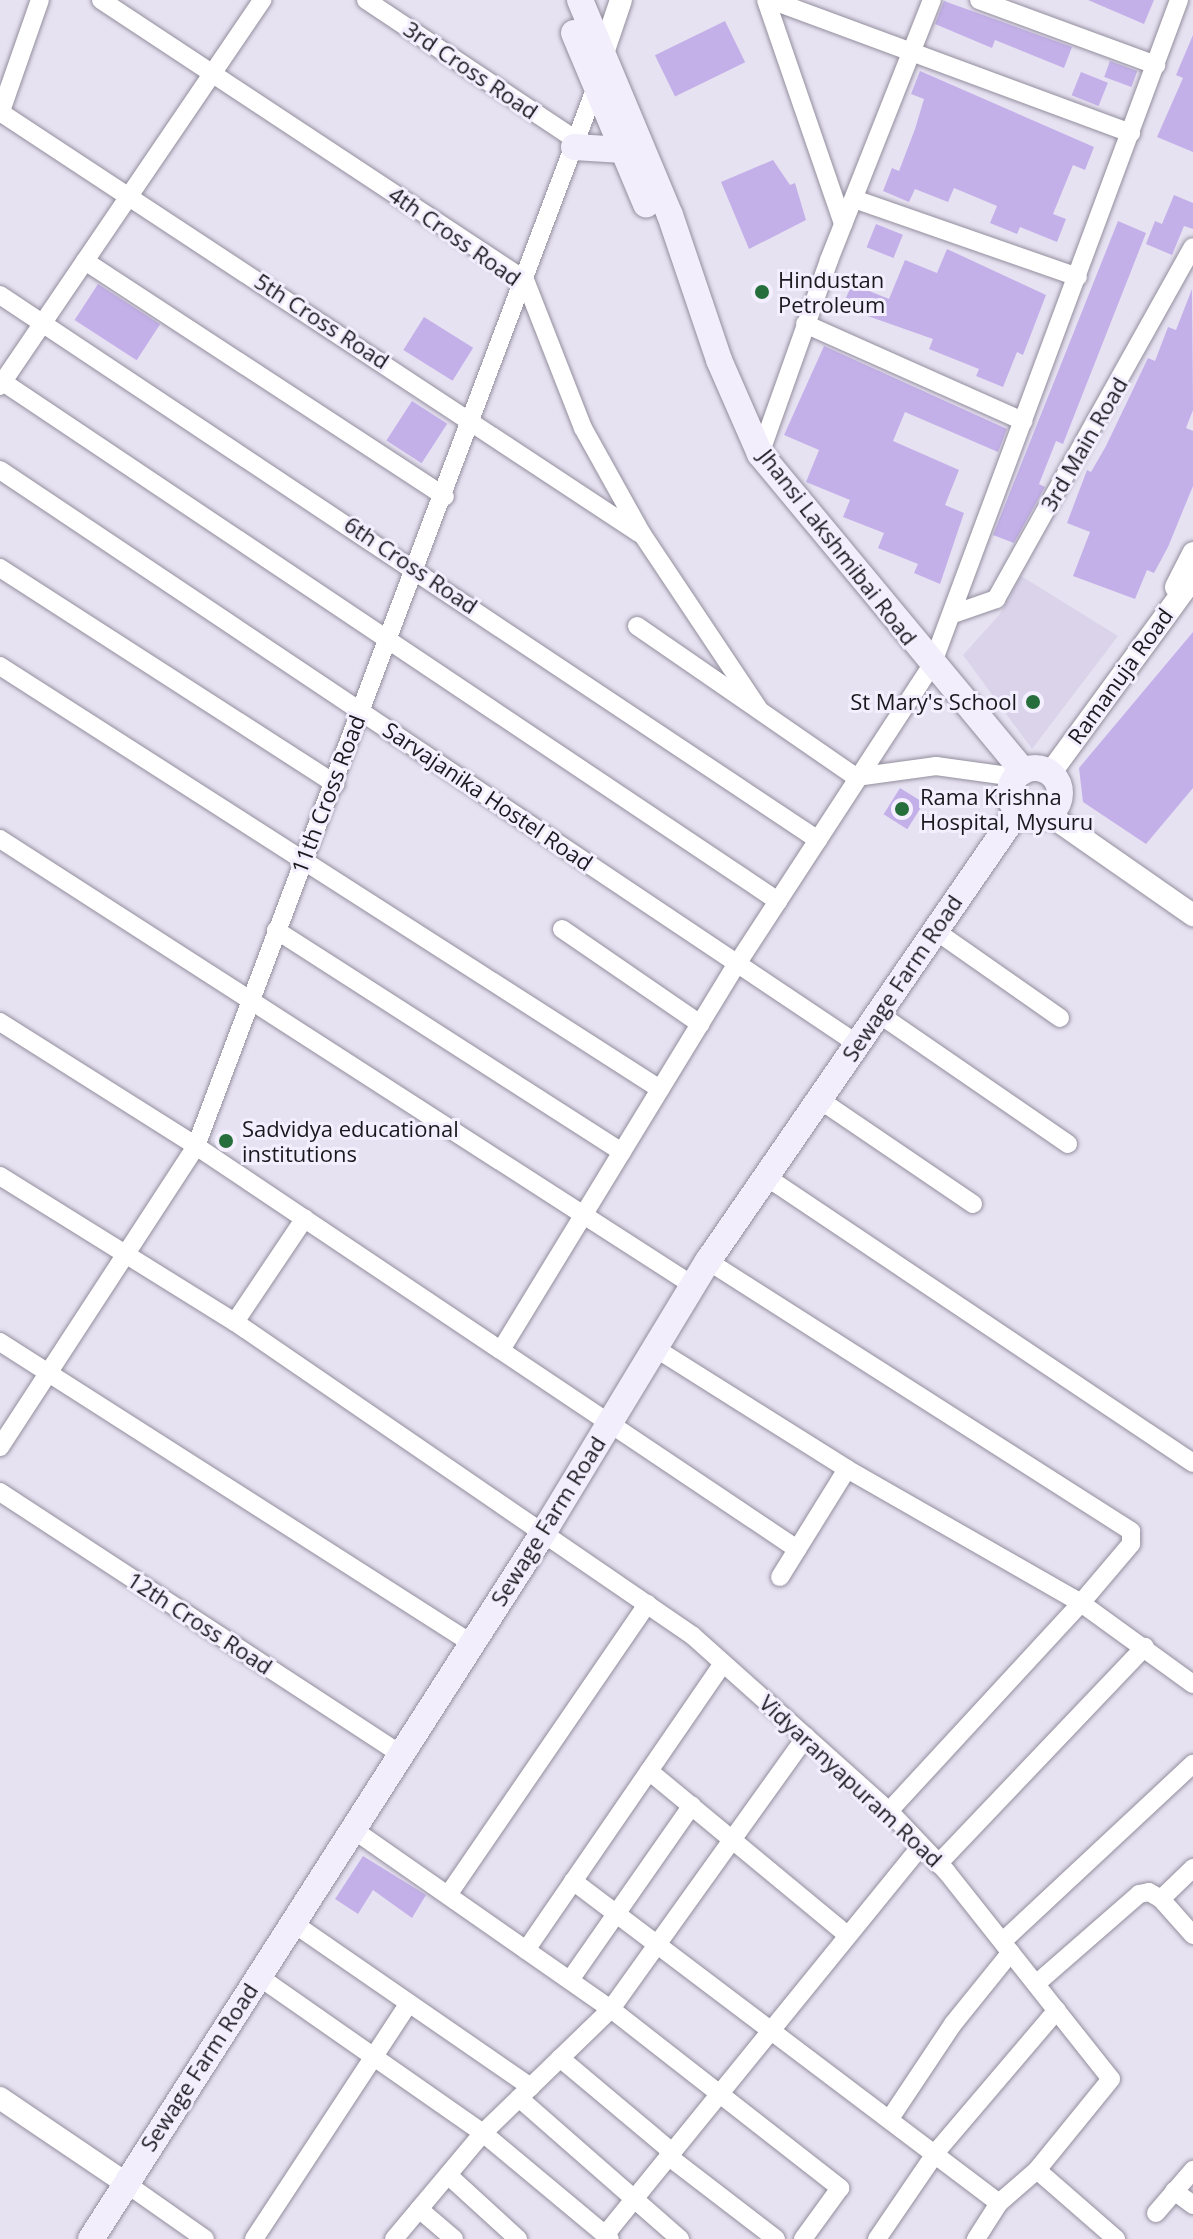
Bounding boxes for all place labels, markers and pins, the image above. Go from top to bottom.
place label: Hindustan Petroleum [778,266,885,318]
marker: Hindustan Petroleum [753,283,771,301]
place label: St Mary's School [850,689,1017,715]
marker: St Mary's School [1024,693,1042,711]
place label: Rama Krishna Hospital, Mysuru [920,783,1093,834]
marker: Rama Krishna Hospital, Mysuru [891,798,913,820]
place label: Sadvidya educational institutions [242,1115,459,1166]
marker: Sadvidya educational institutions [217,1132,235,1150]

